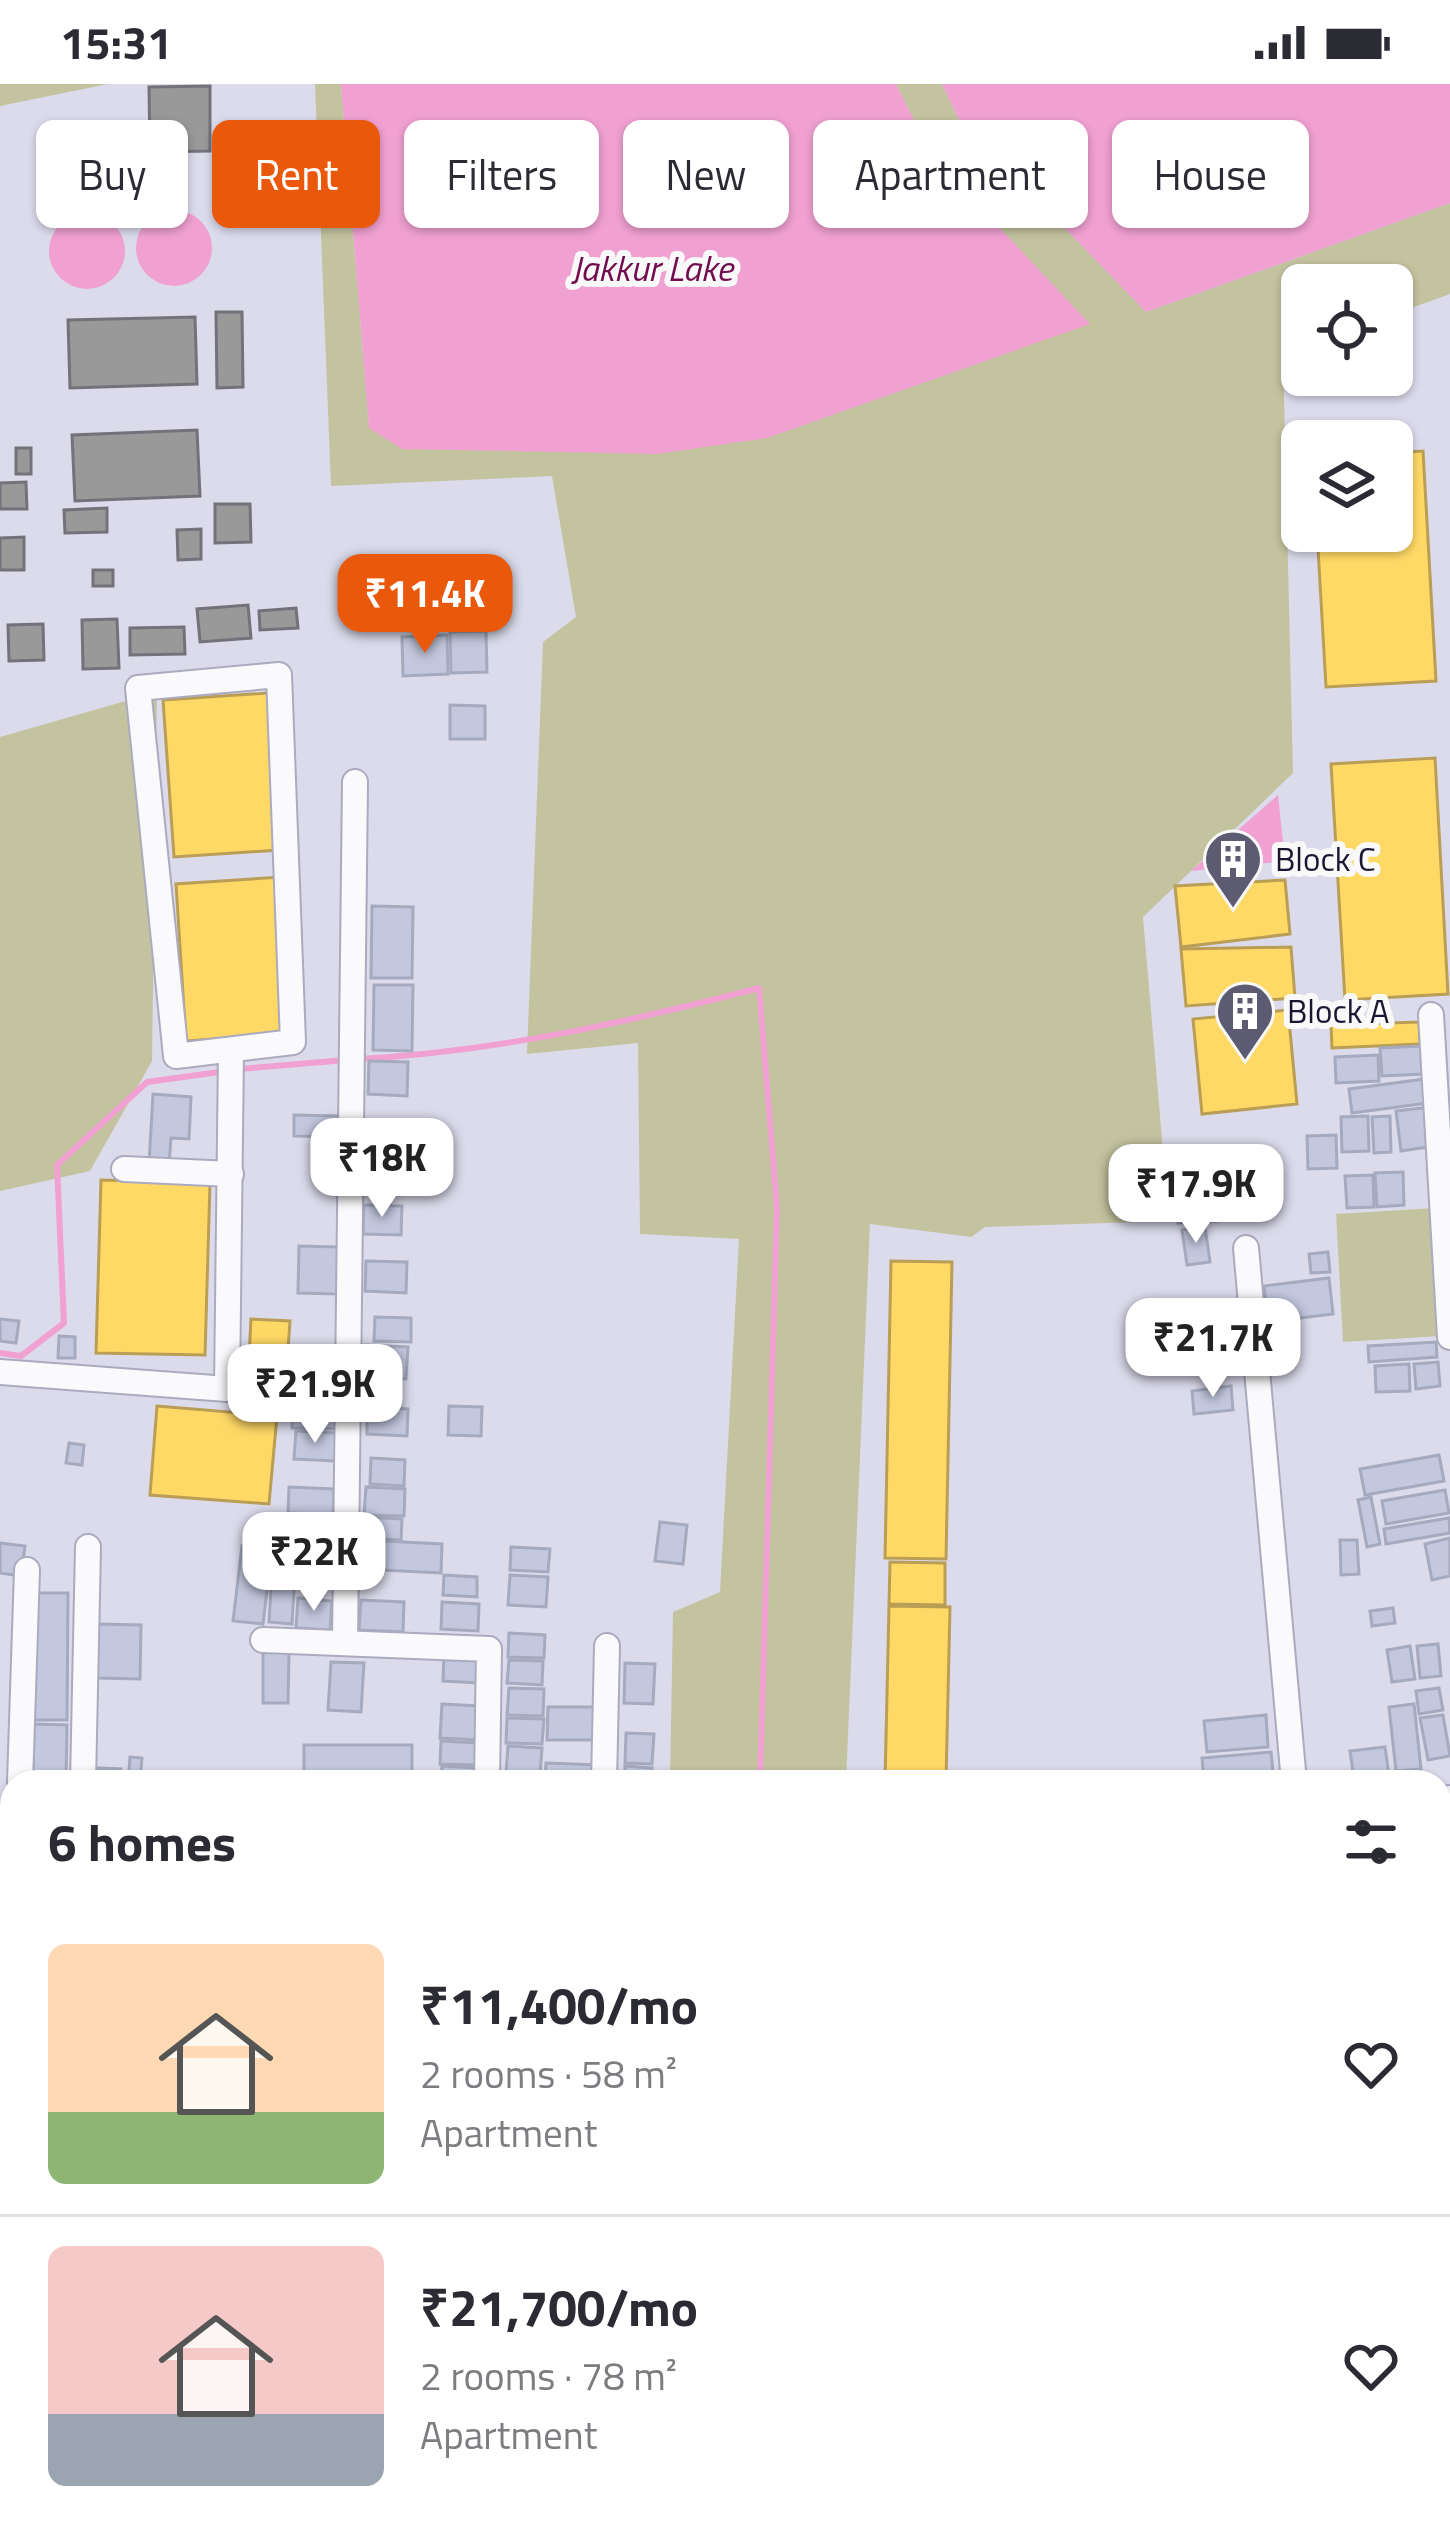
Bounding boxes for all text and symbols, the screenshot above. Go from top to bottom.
text: 15:31 [60,8,172,76]
chip: Buy [36,120,188,228]
chip: Rent [212,120,380,228]
chip: Filters [404,120,599,228]
chip: New [623,120,789,228]
chip: Apartment [813,120,1088,228]
chip: House [1112,120,1309,228]
water label: Jakkur Lake [571,240,735,295]
map controls [1281,264,1413,552]
button: locate [1281,264,1413,396]
button: layers [1281,420,1413,552]
pin: ₹11.4K [327,554,523,656]
text: ₹11.4K [365,563,485,622]
building icon: Block C [1202,828,1264,910]
place label: Block C [1275,834,1376,884]
building icon: Block A [1214,980,1276,1062]
place label: Block A [1287,986,1390,1036]
pin: ₹18K [311,1118,453,1220]
text: ₹18K [337,1127,427,1186]
pin: ₹17.9K [1098,1144,1294,1246]
text: ₹17.9K [1136,1153,1256,1212]
pin: ₹21.7K [1115,1298,1311,1400]
text: ₹21.7K [1153,1307,1273,1366]
pin: ₹21.9K [217,1344,413,1446]
text: ₹21.9K [255,1353,375,1412]
pin: ₹22K [243,1512,385,1614]
text: ₹22K [269,1521,359,1580]
text: 6 homes [48,1803,236,1881]
icon: filters [1338,1809,1404,1875]
text: ₹11,400/mo [420,1966,698,2044]
icon: home [144,1992,288,2136]
icon: heart [1338,2031,1404,2097]
text: 2 rooms · 58 m² [420,2044,677,2103]
text: Apartment [420,2103,597,2162]
text: ₹21,700/mo [420,2268,698,2346]
icon: home [144,2294,288,2438]
icon: heart [1338,2333,1404,2399]
text: 2 rooms · 78 m² [420,2346,677,2405]
text: Apartment [420,2405,597,2464]

